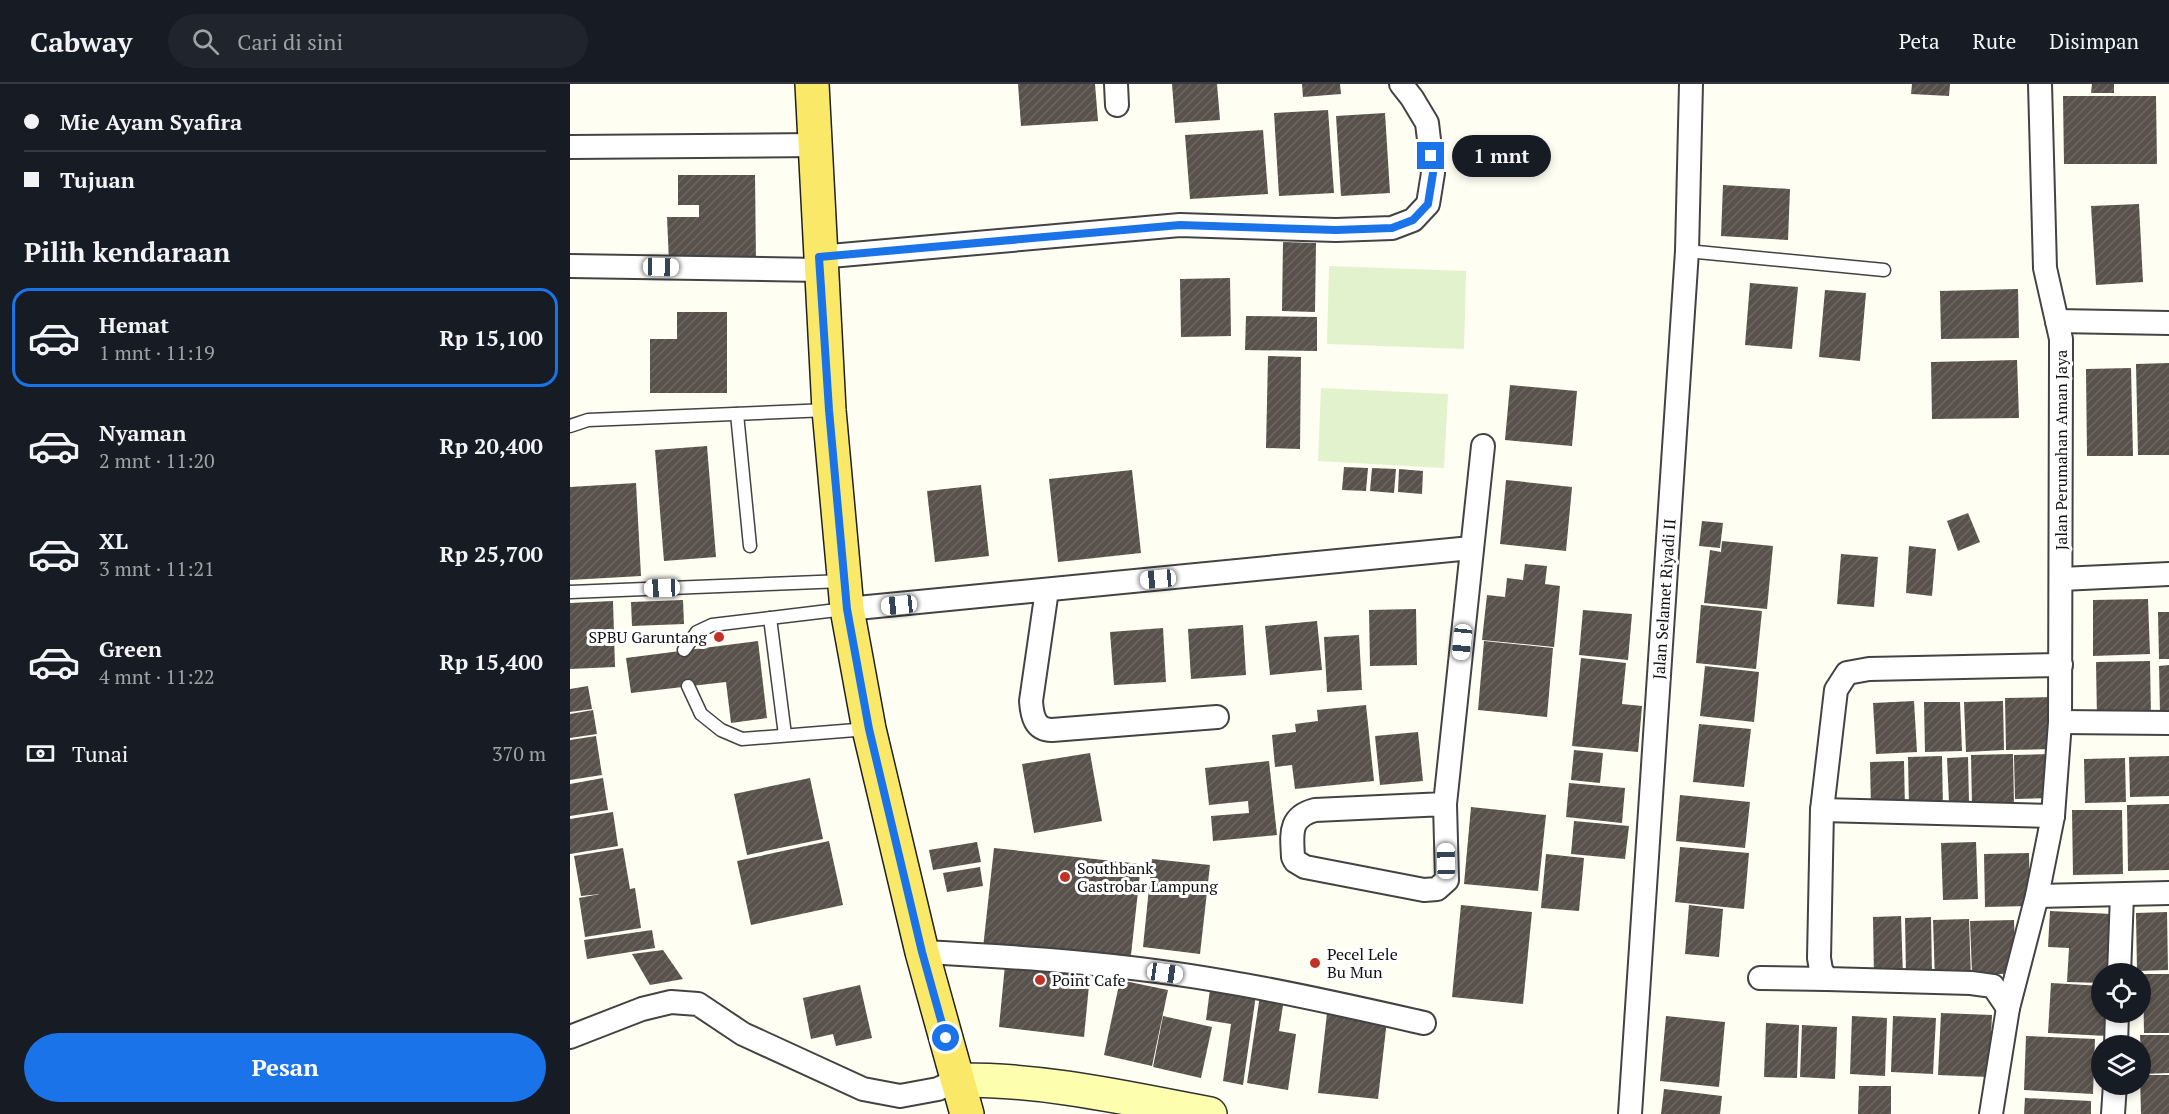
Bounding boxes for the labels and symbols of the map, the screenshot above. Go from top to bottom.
callout: 1 mnt [1452,135,1551,177]
route end [1417,142,1444,169]
car [643,258,679,276]
street label: Jalan Perumahan Aman Jaya [2050,350,2072,550]
street label: Jalan Selamet Riyadi II [1647,518,1681,680]
car [1139,568,1177,590]
car [644,578,680,598]
car [880,594,918,616]
car [1451,623,1473,661]
place label: SPBU Garuntang [589,626,708,648]
marker: SPBU Garuntang [712,630,726,644]
car [1437,843,1455,879]
place label: Southbank Gastrobar Lampung [1077,857,1218,897]
marker: Southbank Gastrobar Lampung [1058,870,1072,884]
place label: Pecel Lele Bu Mun [1327,943,1398,983]
marker: Pecel Lele Bu Mun [1308,956,1322,970]
car [1146,962,1184,984]
place label: Point Cafe [1052,969,1126,991]
marker: Point Cafe [1033,973,1047,987]
route start [932,1024,959,1051]

